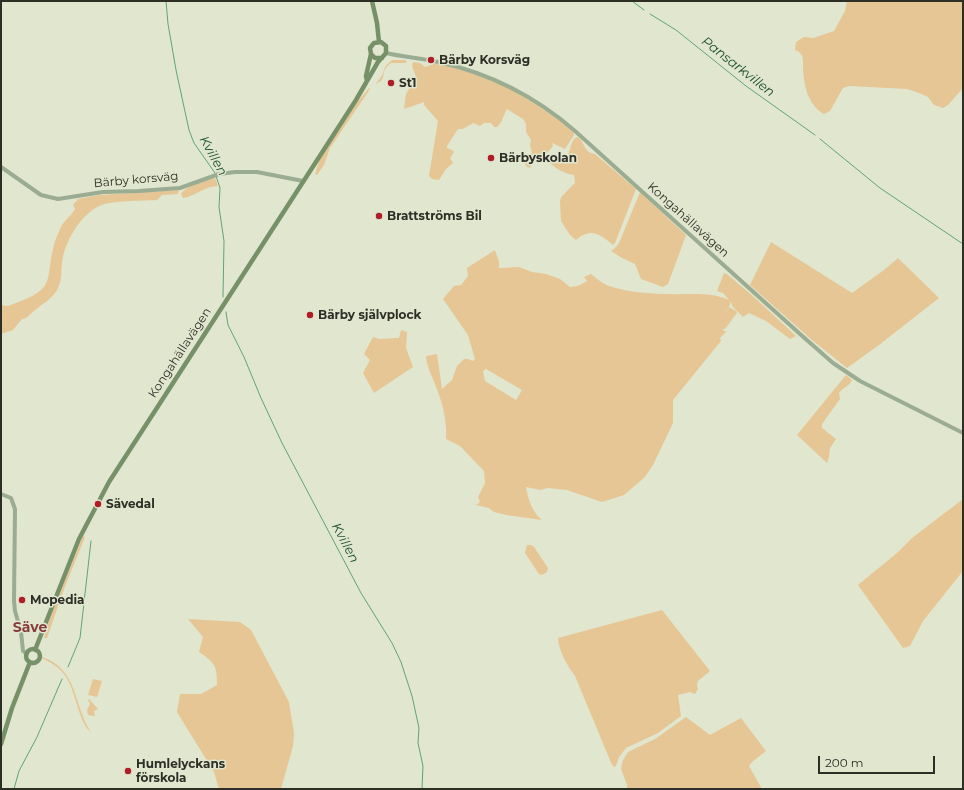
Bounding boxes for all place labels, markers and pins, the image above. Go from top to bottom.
place label: Bärby Korsväg [439,53,530,67]
marker: Bärby Korsväg [426,55,436,65]
place label: St1 [399,76,416,90]
marker: St1 [386,78,396,88]
place label: Bärbyskolan [499,151,577,165]
marker: Bärbyskolan [486,153,496,163]
place label: Brattströms Bil [387,209,482,223]
marker: Brattströms Bil [374,211,384,221]
place label: Bärby självplock [318,308,421,322]
marker: Bärby självplock [305,310,315,320]
place label: Sävedal [106,497,155,511]
marker: Sävedal [93,499,103,509]
place label: Mopedia [30,593,84,607]
marker: Mopedia [17,595,27,605]
place label: Humlelyckans förskola [136,757,225,785]
marker: Humlelyckans förskola [123,766,133,776]

